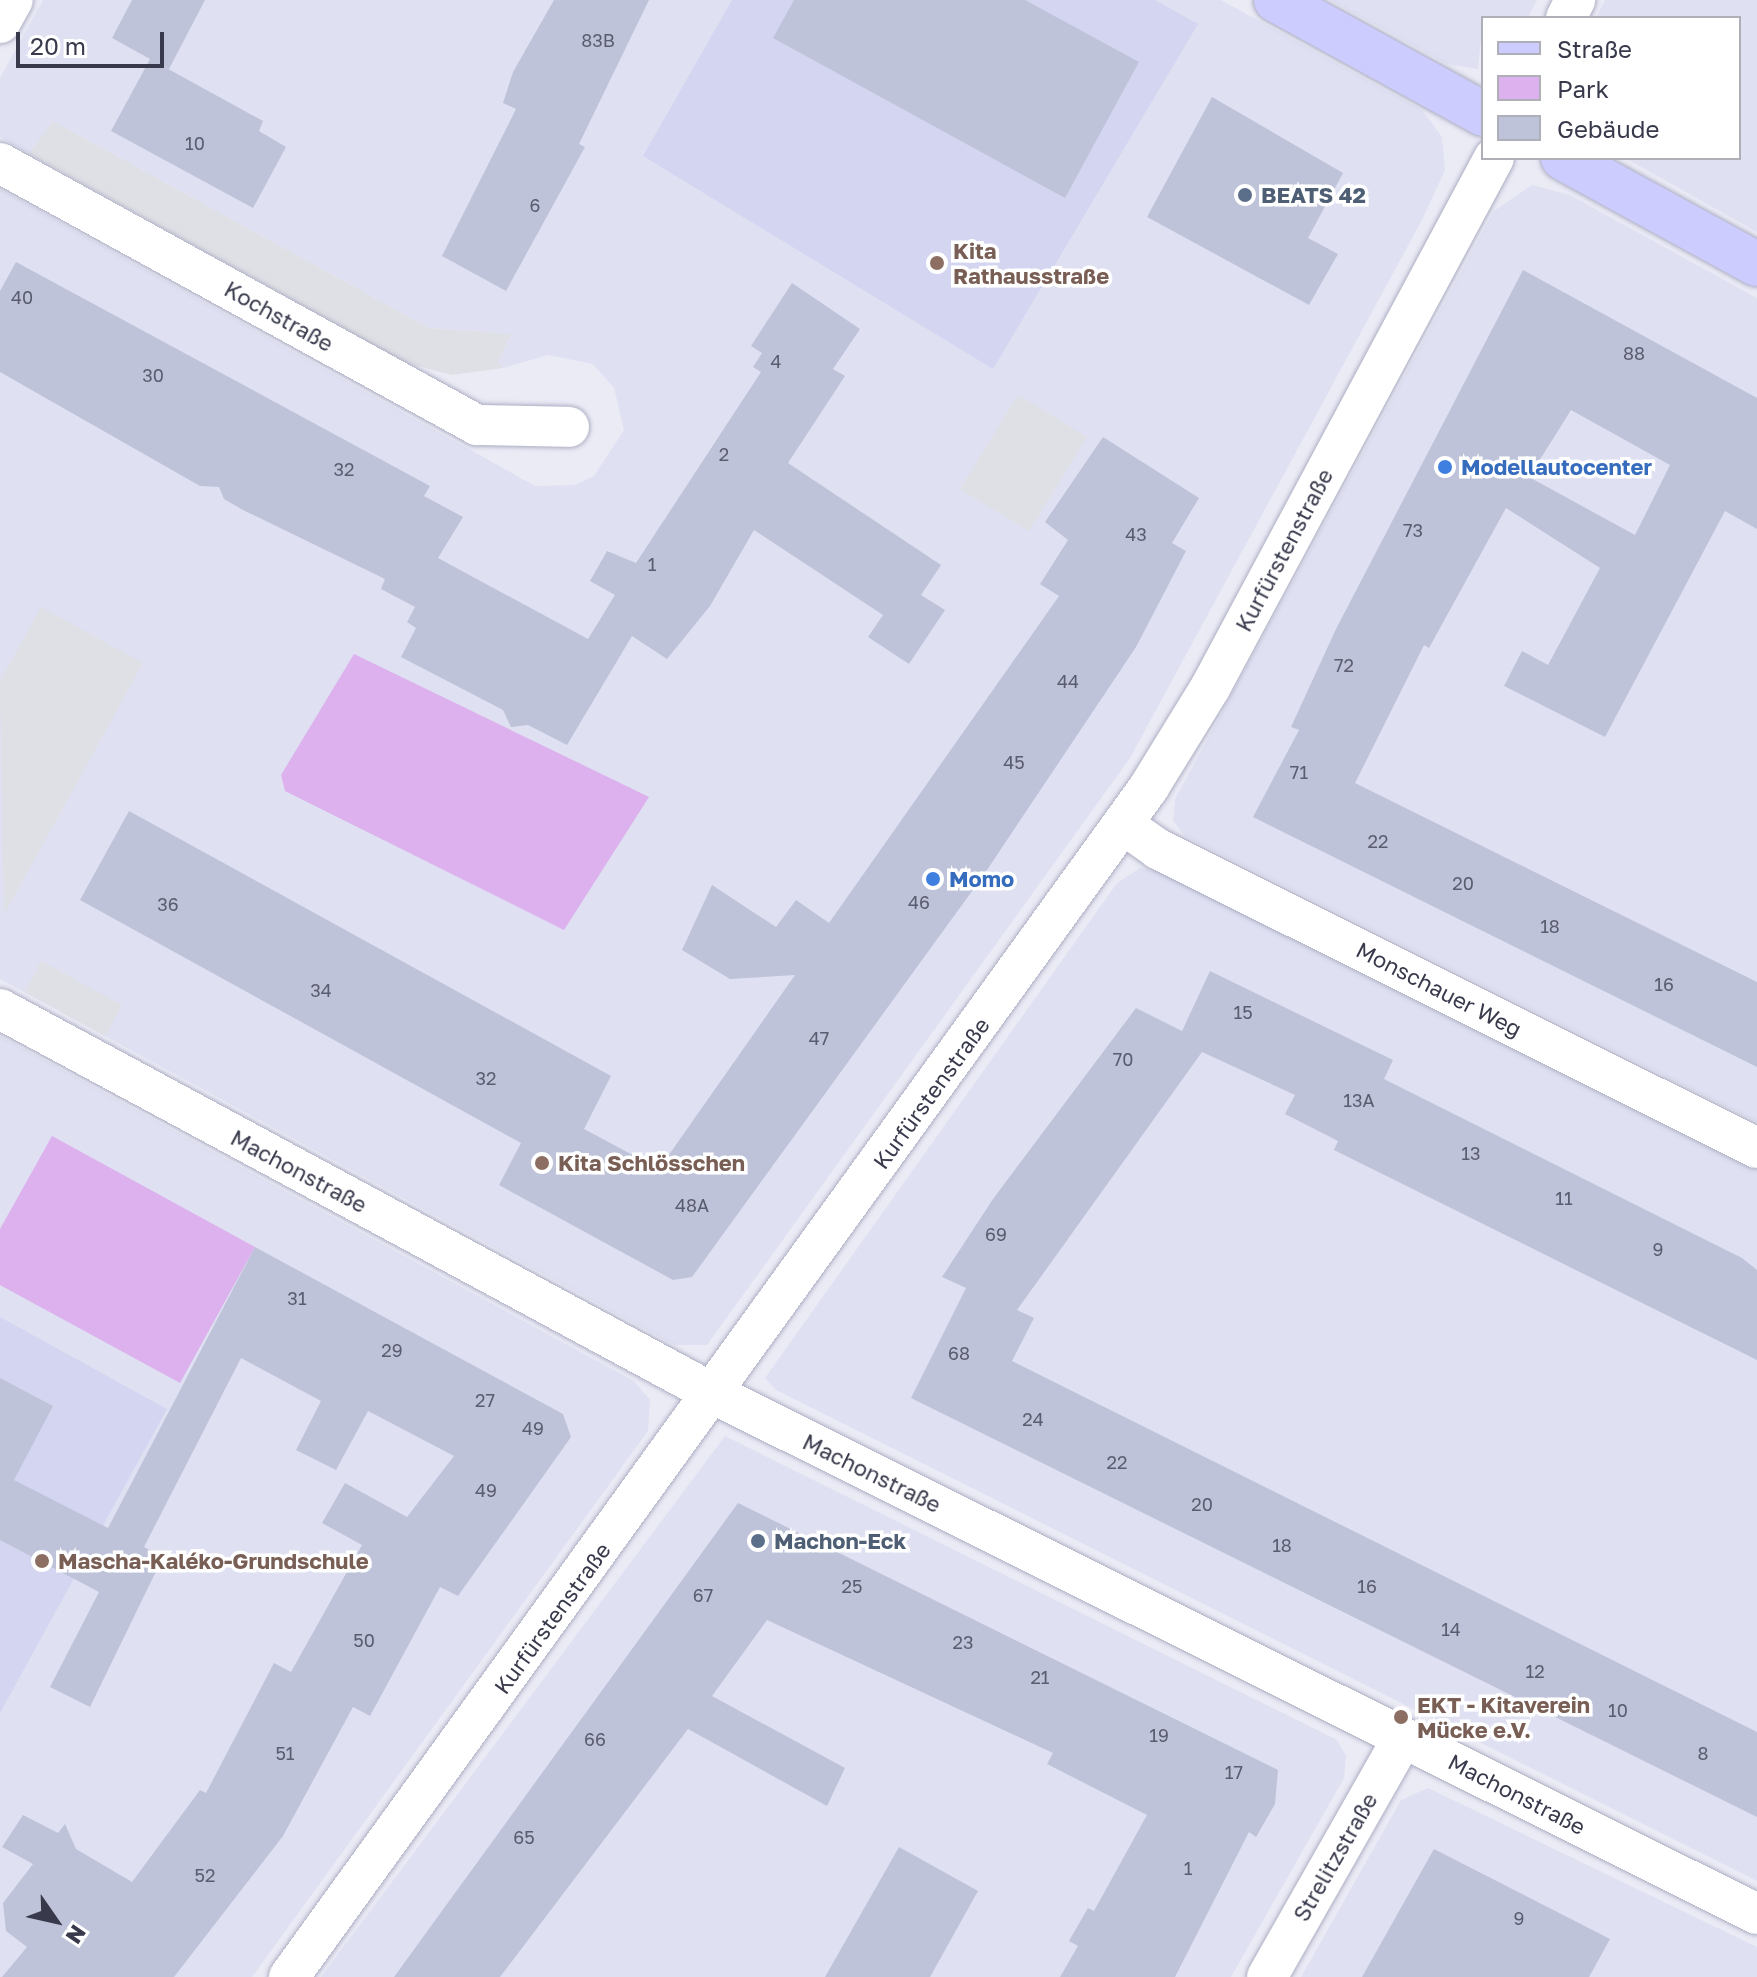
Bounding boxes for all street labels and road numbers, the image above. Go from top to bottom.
street label: Kochstraße [220,275,338,357]
street label: Kurfürstenstraße [1230,464,1338,636]
street label: Monschauer Weg [1352,936,1526,1042]
street label: Kurfürstenstraße [867,1012,995,1174]
street label: Machonstraße [226,1124,372,1218]
street label: Machonstraße [799,1428,945,1518]
street label: Kurfürstenstraße [488,1537,616,1699]
street label: Machonstraße [1444,1748,1590,1840]
street label: Strelitzstraße [1288,1788,1382,1926]

